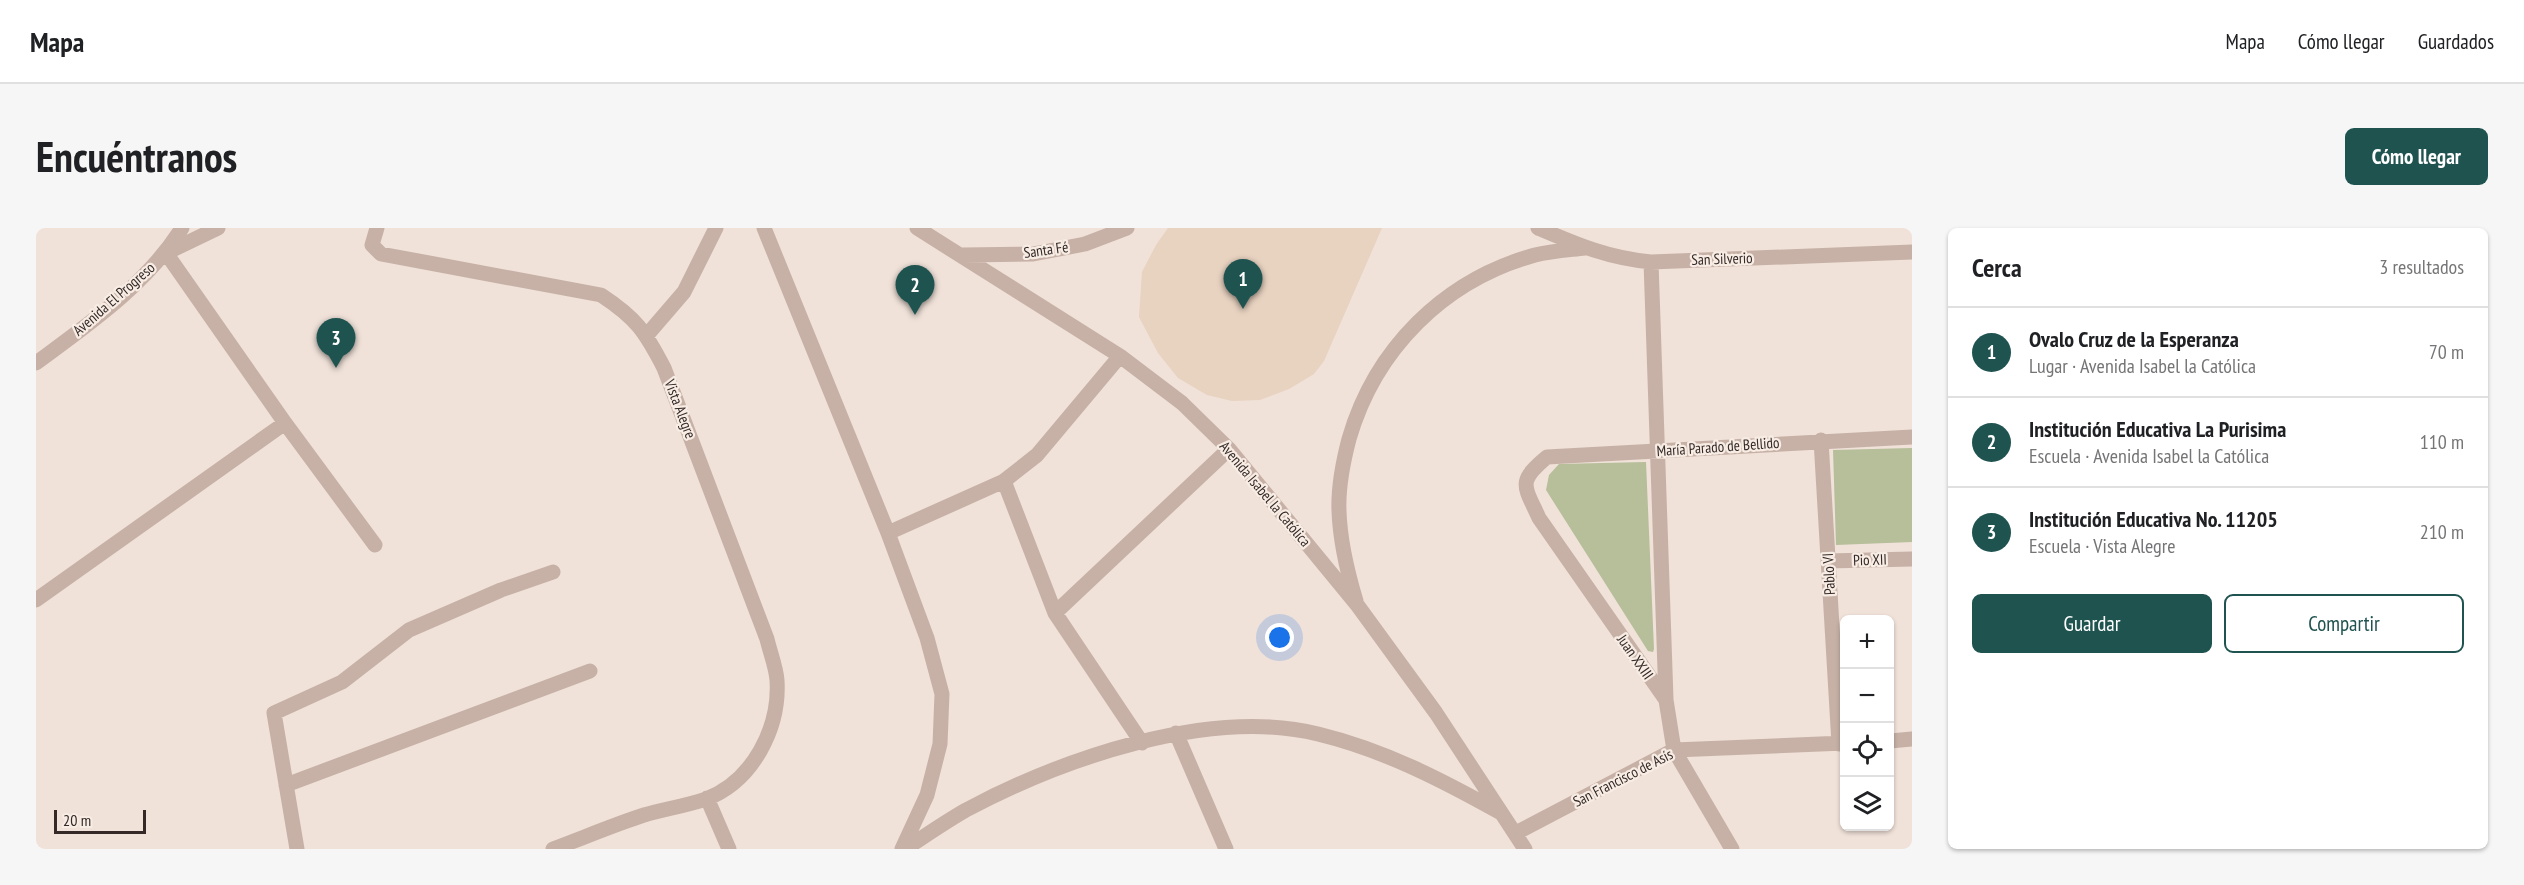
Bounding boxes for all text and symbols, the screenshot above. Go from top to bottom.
text: Mapa [30,23,84,60]
text: Mapa [2226,28,2265,55]
text: Cómo llegar [2298,28,2385,55]
text: Guardados [2418,28,2494,55]
button: Cómo llegar [2345,128,2488,185]
text: Encuéntranos [36,129,237,184]
street label: Santa Fé [1022,237,1069,262]
street label: San Silverio [1691,248,1753,269]
text: Cerca [1972,251,2022,284]
text: 3 resultados [2379,254,2464,280]
street label: Avenida El Progreso [69,258,159,339]
pin: 1 [1224,260,1262,309]
pin: 2 [896,266,934,315]
pin: 3 [316,318,356,368]
text: Ovalo Cruz de la Esperanza [2029,325,2239,353]
text: 1 [1987,339,1996,365]
text: 70 m [2429,339,2464,365]
text: Lugar · Avenida Isabel la Católica [2029,353,2256,379]
street label: Vista Alegre [660,376,700,441]
text: Institución Educativa La Purisima [2029,415,2286,443]
text: 2 [1987,429,1996,455]
text: 110 m [2420,429,2464,455]
street label: María Parado de Bellido [1656,433,1780,460]
street label: Avenida Isabel la Católica [1216,437,1315,550]
text: Escuela · Avenida Isabel la Católica [2029,443,2269,469]
text: Institución Educativa No. 11205 [2029,505,2278,533]
text: 3 [1987,519,1996,545]
text: 210 m [2420,519,2464,545]
text: Escuela · Vista Alegre [2029,533,2175,559]
street label: Pio XII [1853,549,1887,570]
street label: Pablo VI [1818,553,1839,596]
button: Guardar [1972,594,2212,653]
button: Compartir [2224,594,2464,653]
map controls [1840,615,1894,831]
button: + [1840,615,1894,669]
your location [1265,623,1294,652]
street label: Juan XXIII [1613,630,1658,683]
button: − [1840,669,1894,723]
button: locate [1840,723,1894,777]
street label: San Francisco de Asís [1570,744,1676,811]
button: layers [1840,777,1894,831]
scale bar [54,807,146,834]
text: 20 m [63,810,91,830]

